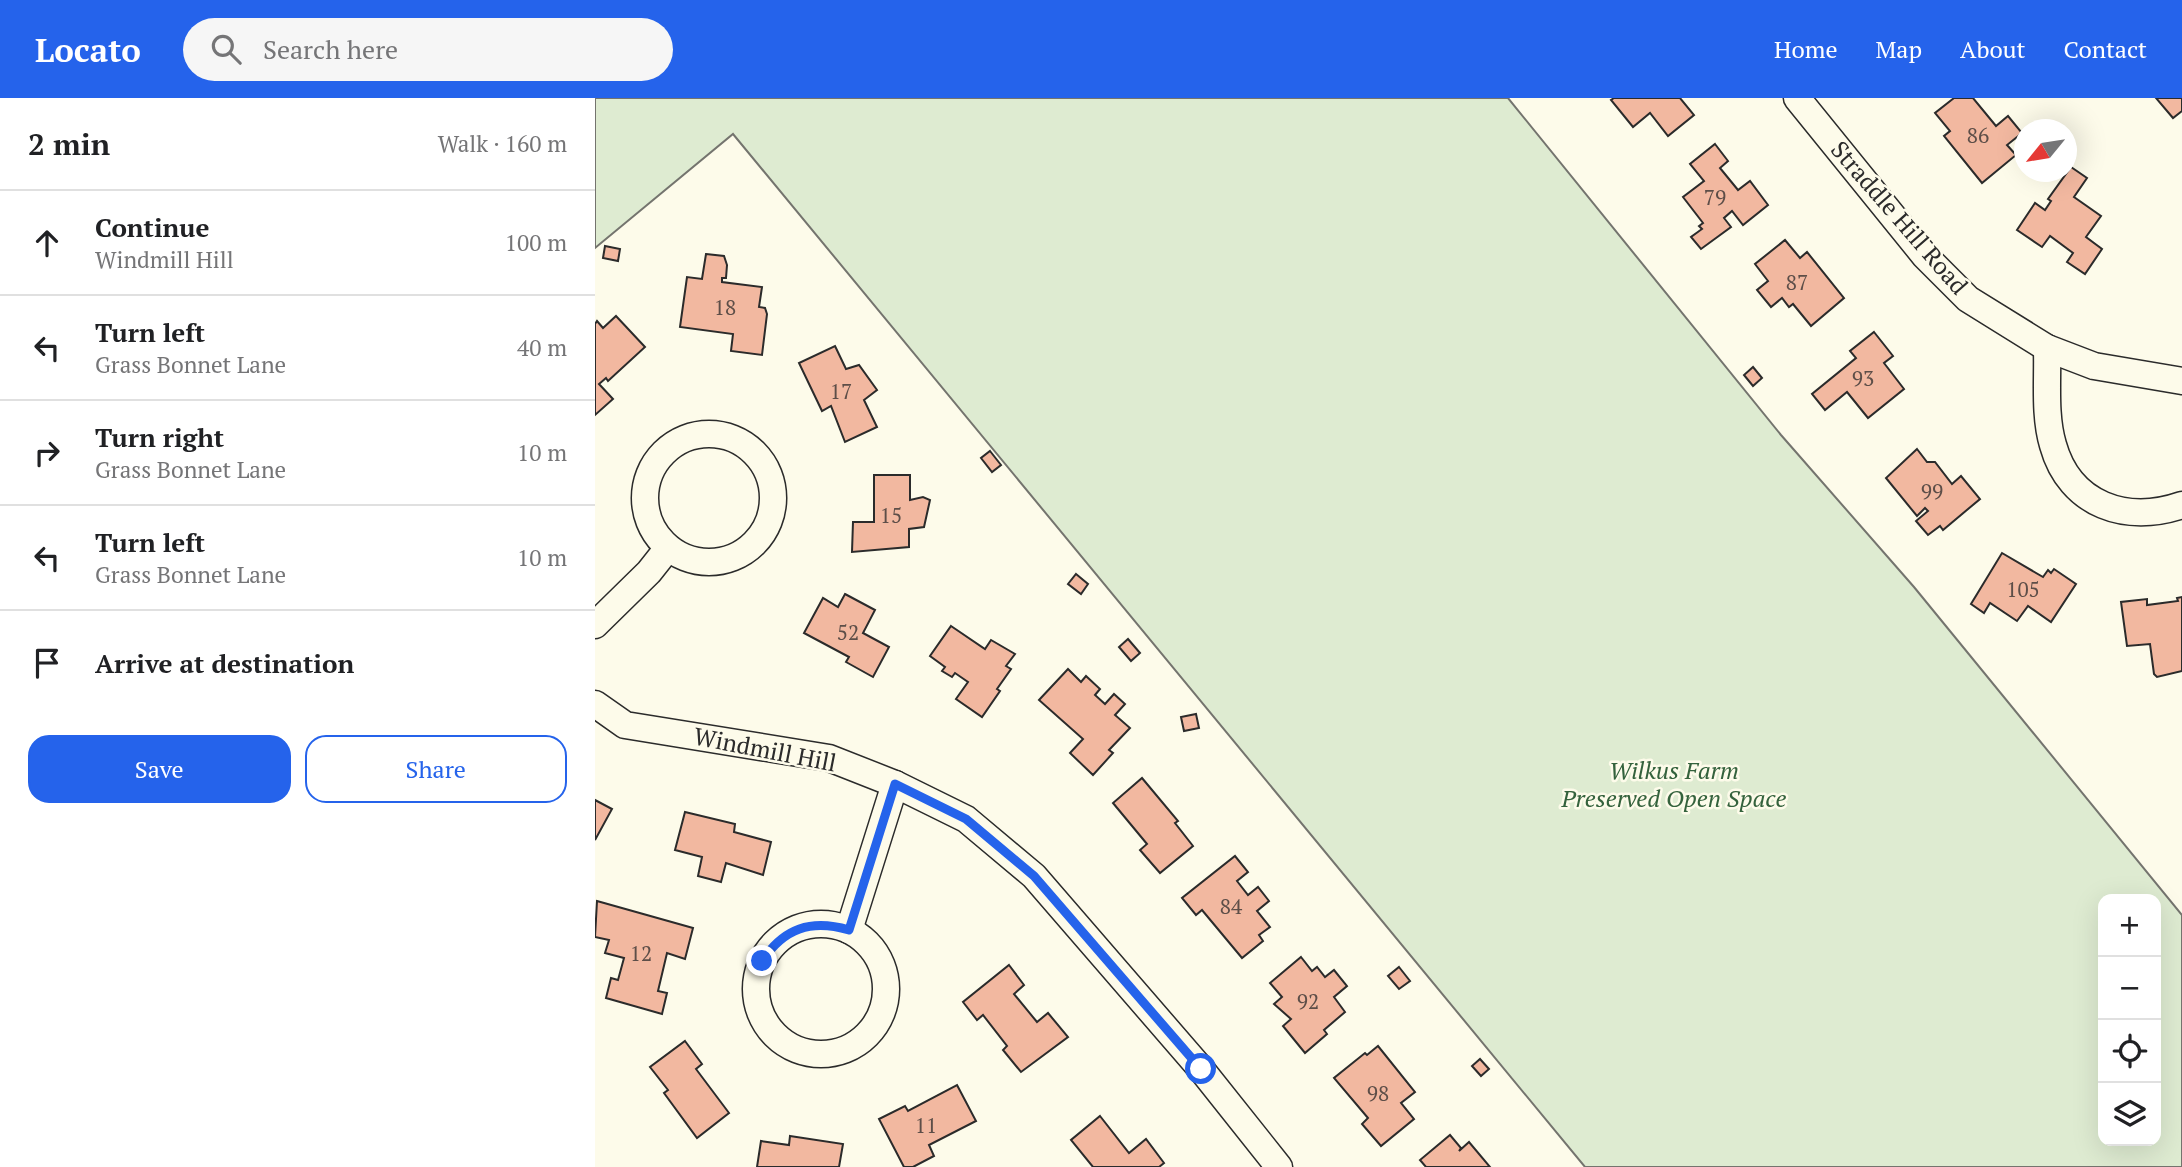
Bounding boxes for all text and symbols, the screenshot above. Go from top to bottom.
search box [183,18,673,81]
text: Locato [35,28,141,71]
icon: search [207,30,245,68]
text: Search here [263,32,398,66]
text: Home [1774,33,1838,65]
text: Map [1876,33,1922,65]
text: About [1960,33,2026,65]
text: Contact [2064,33,2147,65]
north arrow [2014,119,2077,182]
house number: 86 [1967,121,1989,149]
text: 2 min [28,124,110,164]
text: Walk · 160 m [438,128,567,159]
street label: Straddle Hill Road [1824,134,1975,301]
house number: 79 [1704,183,1726,211]
text: Continue [95,210,209,244]
icon: ahead [28,224,66,262]
text: 100 m [505,227,567,258]
text: Windmill Hill [95,244,234,275]
house number: 87 [1786,268,1808,296]
house number: 18 [714,293,736,321]
text: Turn left [95,315,205,349]
icon: left [28,329,66,367]
text: 40 m [517,332,567,363]
text: Grass Bonnet Lane [95,349,286,380]
house number: 93 [1852,364,1874,392]
house number: 17 [830,377,852,405]
text: Turn right [95,420,224,454]
icon: right [28,434,66,472]
text: 10 m [517,437,567,468]
text: Grass Bonnet Lane [95,454,286,485]
house number: 99 [1921,477,1943,505]
house number: 15 [880,501,902,529]
text: Turn left [95,525,205,559]
icon: left [28,539,66,577]
text: 10 m [517,542,567,573]
text: Grass Bonnet Lane [95,559,286,590]
house number: 105 [2006,575,2040,603]
house number: 52 [837,618,859,646]
icon: arrive [28,644,66,682]
text: Arrive at destination [95,646,354,680]
street label: Windmill Hill [691,720,839,779]
button: Save [28,735,291,803]
button: Share [305,735,567,803]
park label: Wilkus Farm Preserved Open Space [1561,754,1787,814]
house number: 84 [1220,892,1243,920]
map controls [2098,894,2161,1146]
button: + [2098,894,2161,957]
house number: 12 [630,939,652,967]
route end [746,945,777,976]
button: − [2098,957,2161,1020]
house number: 92 [1297,987,1319,1015]
button: locate [2098,1020,2161,1083]
route start [1185,1053,1216,1084]
house number: 98 [1367,1079,1389,1107]
button: layers [2098,1083,2161,1146]
house number: 11 [915,1111,937,1139]

